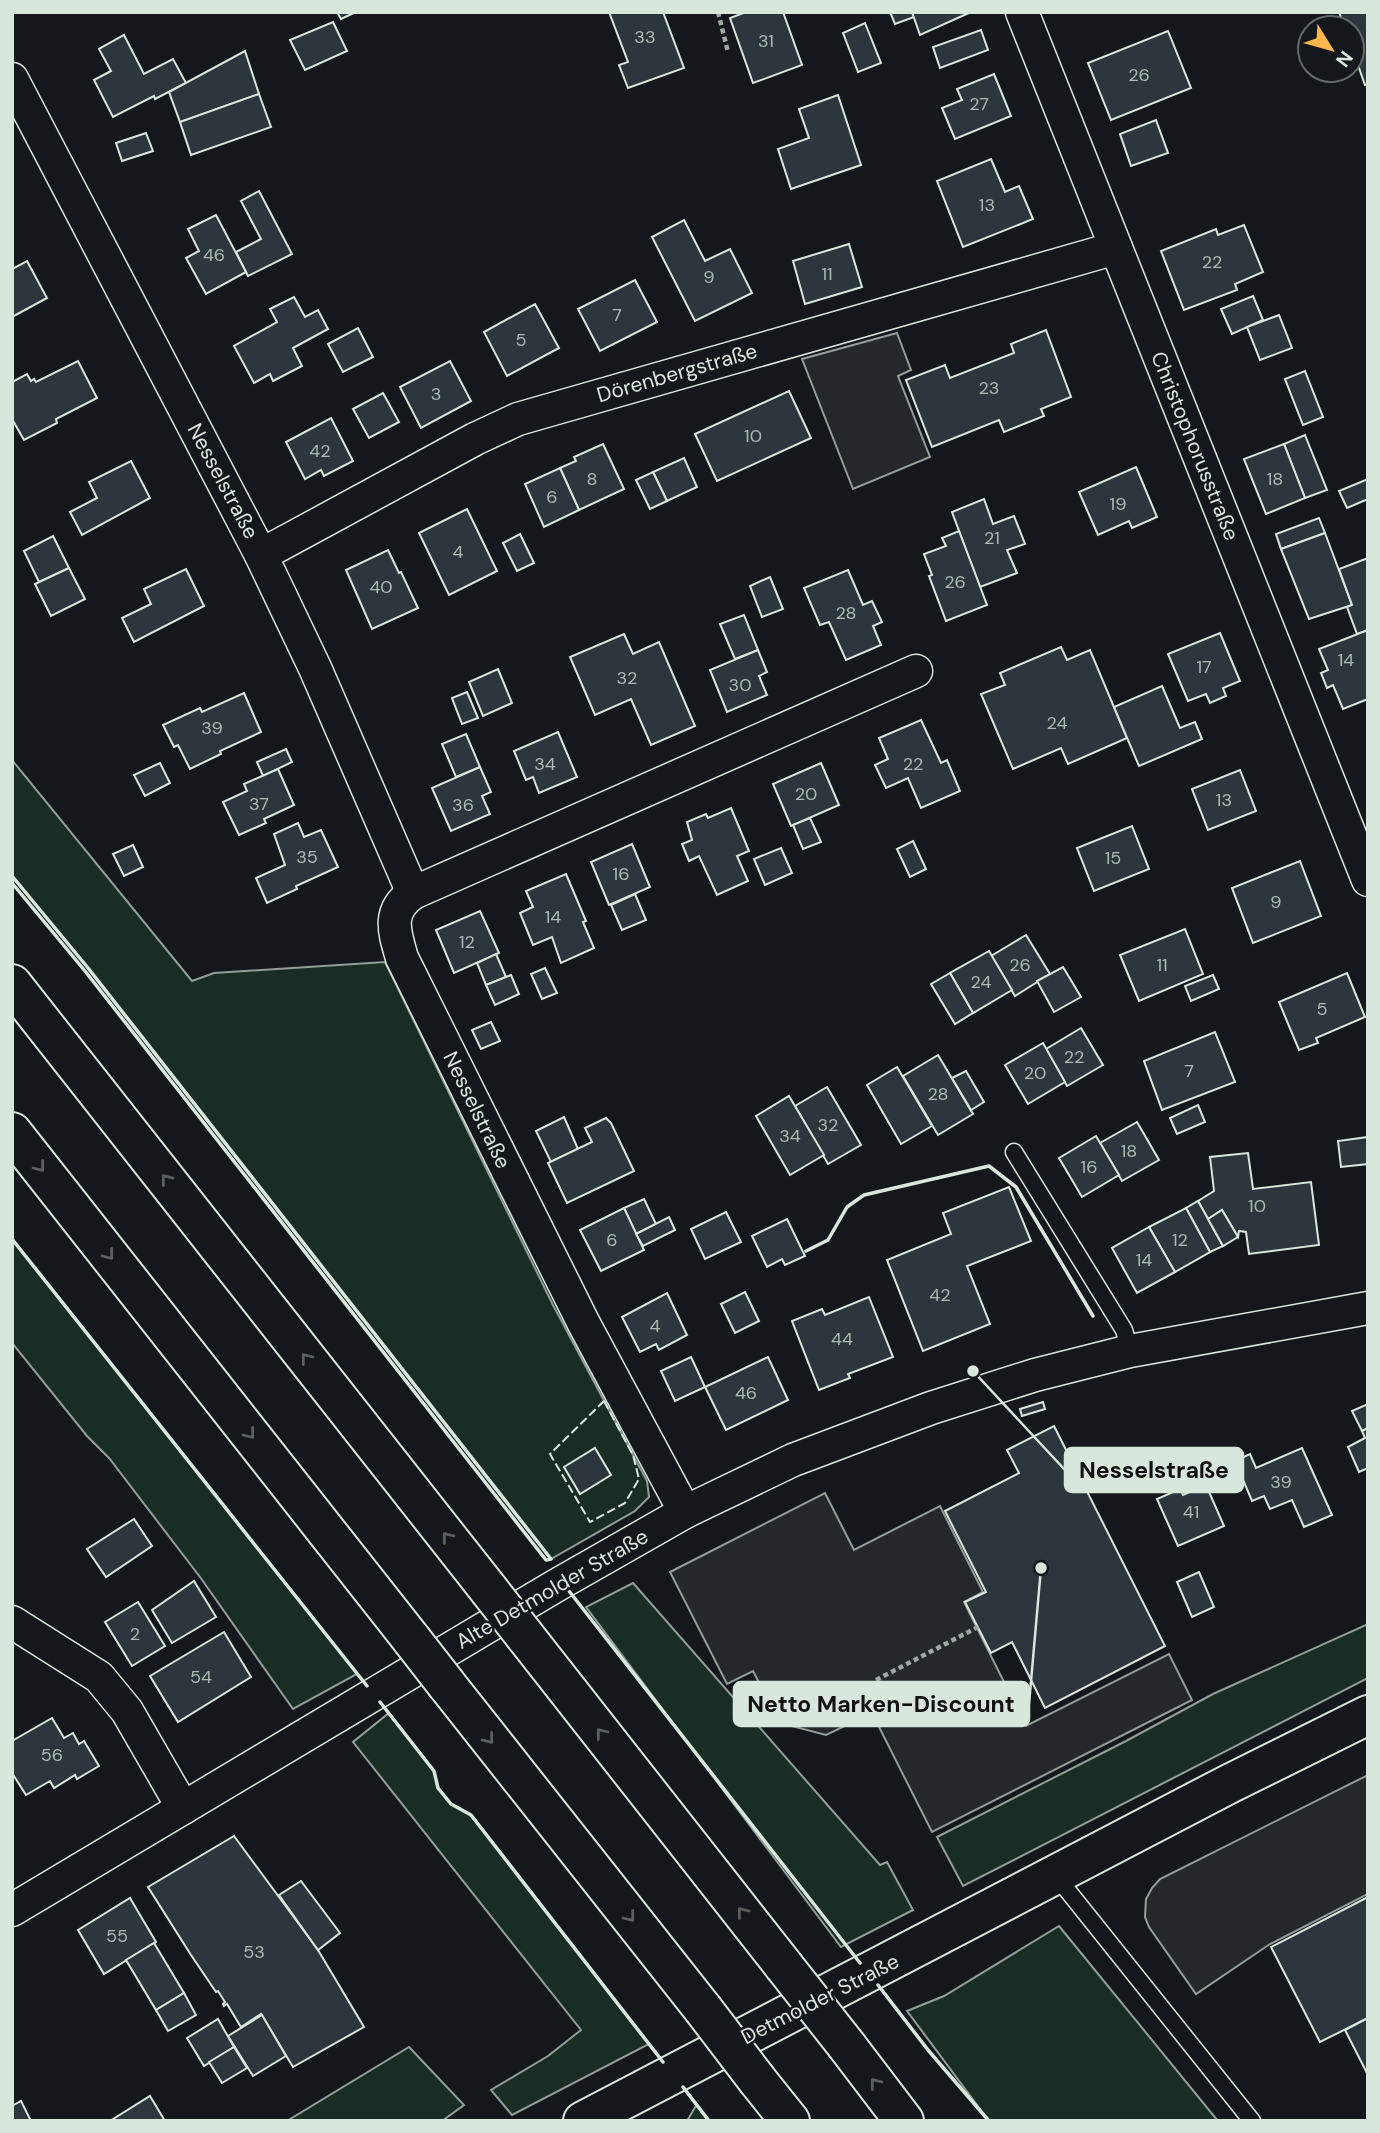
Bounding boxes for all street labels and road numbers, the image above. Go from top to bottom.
street label: Dörenbergstraße [594,337,761,409]
street label: Christophorusstraße [1144,347,1246,545]
street label: Nesselstraße [181,418,265,544]
street label: Nesselstraße [437,1047,517,1173]
street label: Alte Detmolder Straße [451,1522,653,1656]
street label: Detmolder Straße [736,1947,904,2051]

